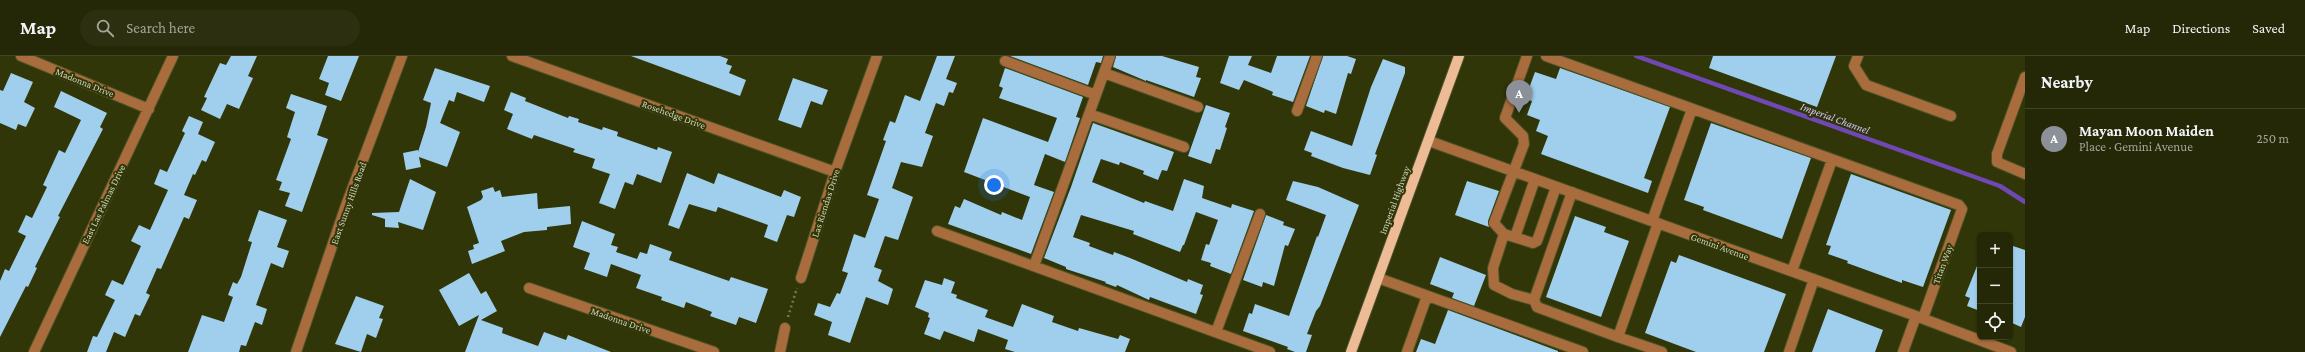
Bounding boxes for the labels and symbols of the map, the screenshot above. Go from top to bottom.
street label: Madonna Drive [54,66,116,99]
pin: A [1506,80,1532,113]
street label: Rosehedge Drive [641,98,708,131]
water label: Imperial Channel [1799,100,1871,137]
street label: East Sunny Hills Road [328,160,369,246]
street label: East Las Palmas Drive [79,162,128,246]
street label: Imperial Highway [1377,164,1412,236]
street label: Las Riendas Drive [809,167,842,239]
your location [984,175,1004,195]
street label: Gemini Avenue [1689,231,1751,262]
street label: Titan Way [1930,243,1955,285]
street label: Madonna Drive [590,305,653,336]

